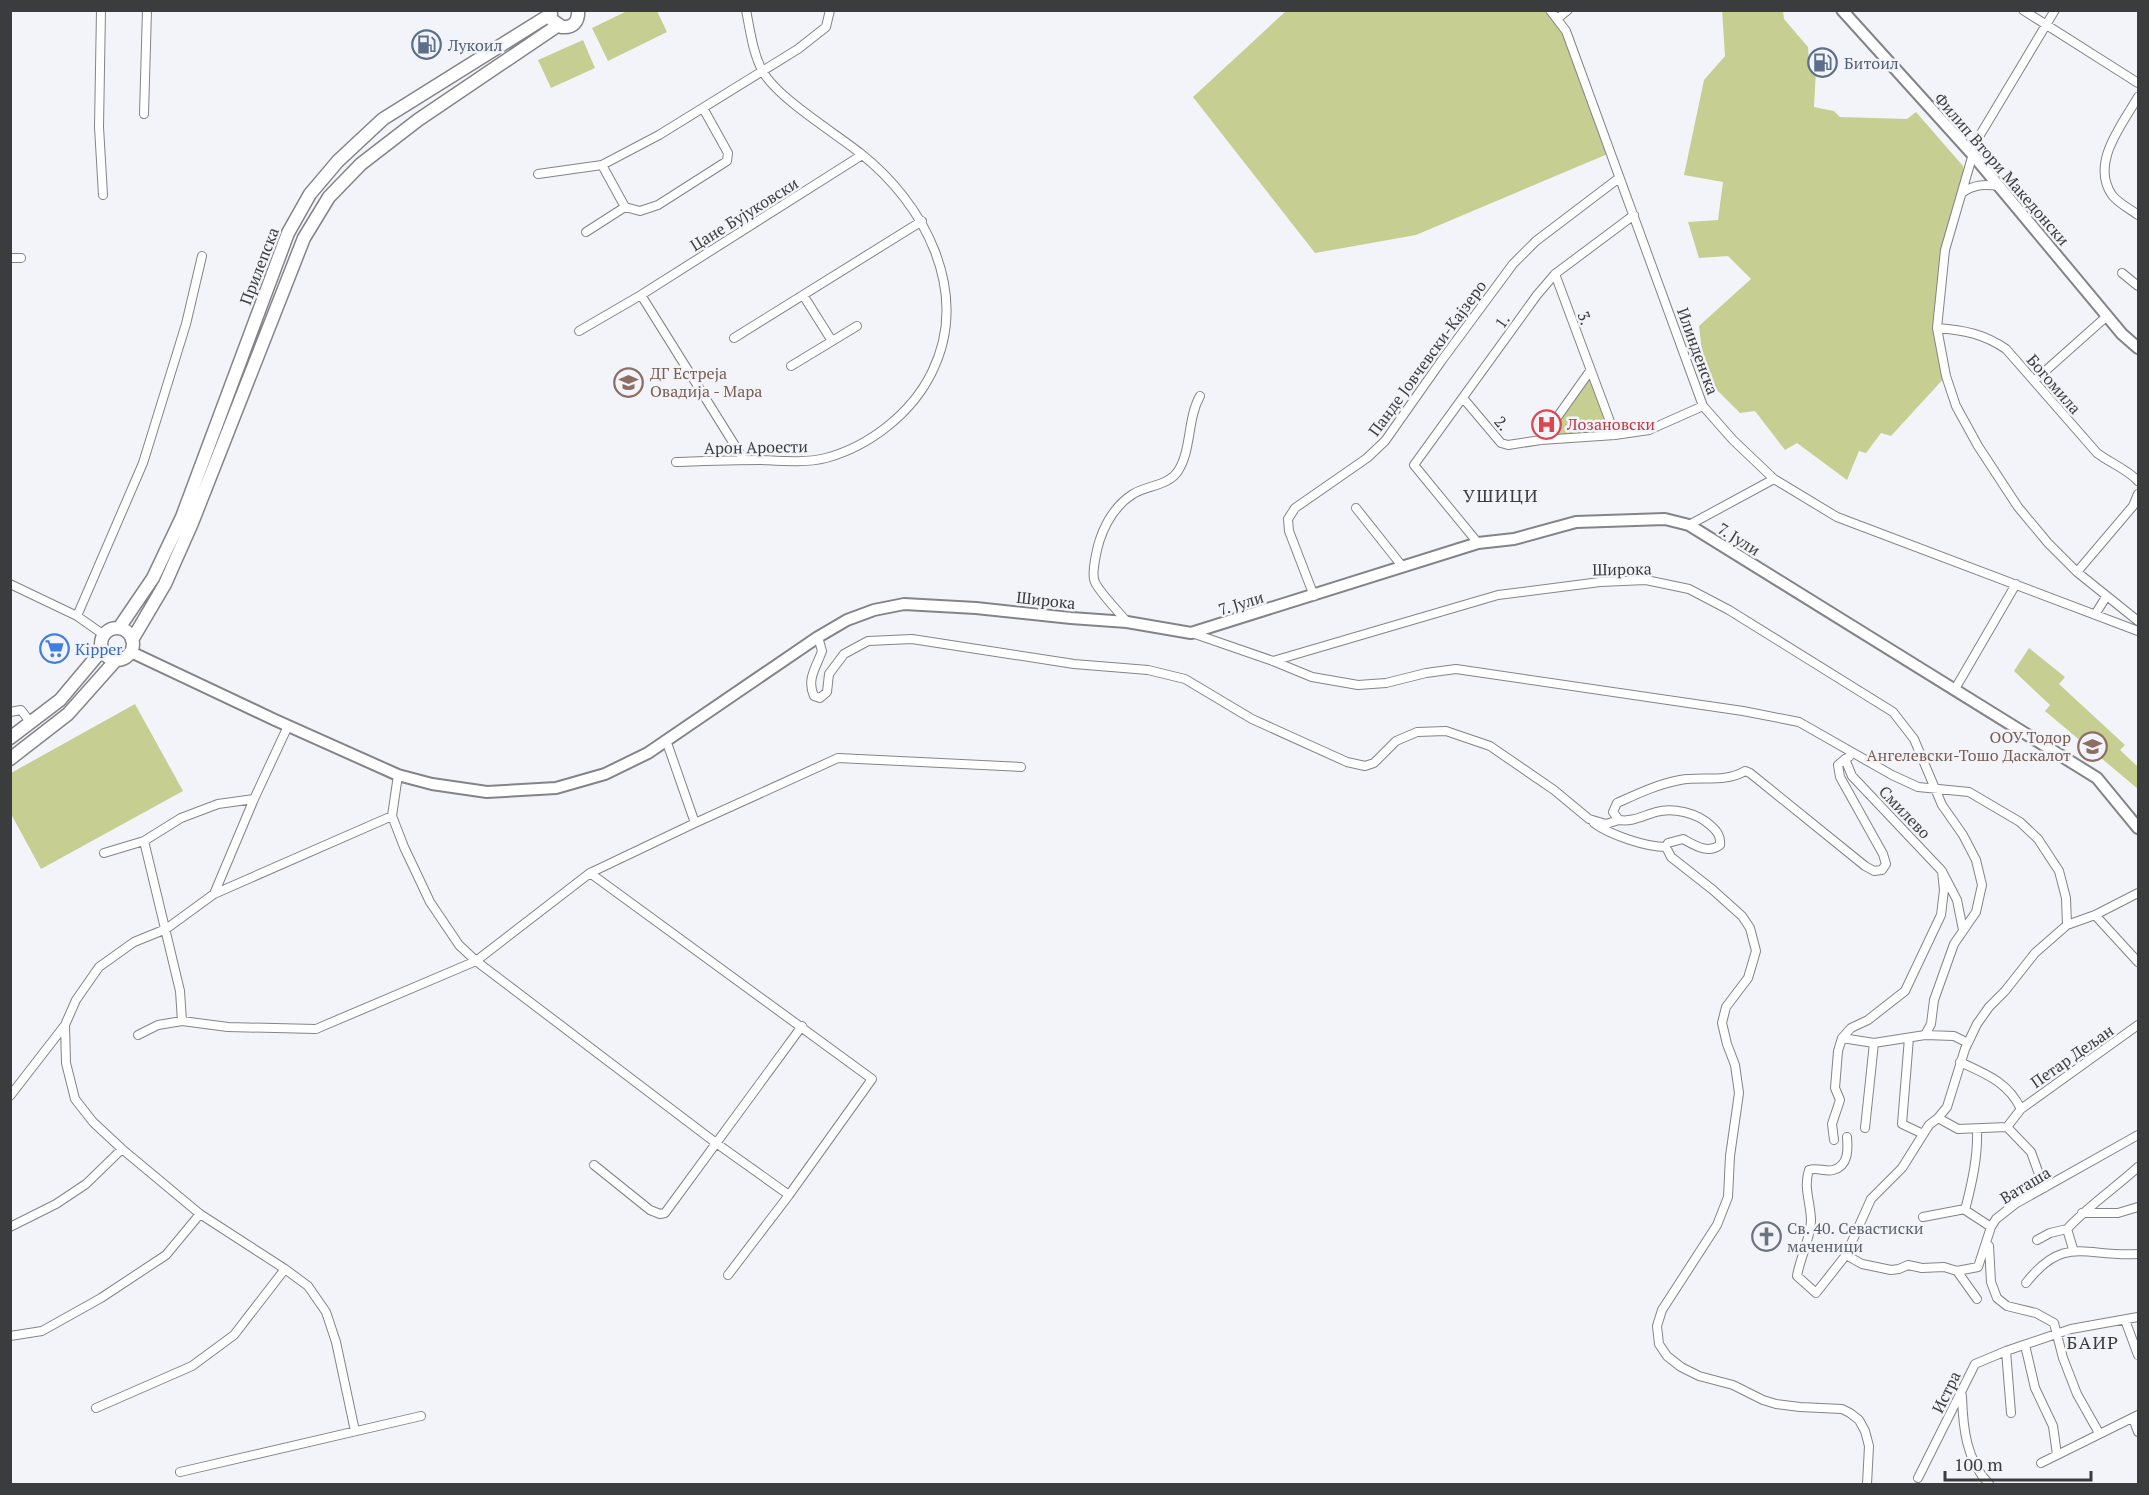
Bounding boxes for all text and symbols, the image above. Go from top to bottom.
fuel station icon: Лукоил [411,29,443,61]
place label: Лукоил [447,34,503,56]
fuel station icon: Битоил [1807,47,1839,79]
place label: Битоил [1844,52,1899,74]
street label: Филип Втори Македонски [1929,88,2075,250]
street label: Цане Бујуковски [686,172,802,256]
street label: Прилепска [234,224,284,308]
street label: Панде Јовчевски-Кајзеро [1363,275,1491,440]
street label: Илинденска [1672,304,1724,398]
street label: 3. [1572,308,1598,328]
street label: 1. [1489,309,1515,333]
street label: Богомила [2022,349,2086,419]
place label: ДГ Естреја Овадија - Мара [650,362,762,402]
school or university icon: ДГ Естреја Овадија - Мара [613,366,645,398]
hospital icon: Лозановски [1530,408,1562,440]
street label: 2. [1489,411,1515,435]
place label: Лозановски [1566,413,1655,435]
street label: Арон Ароести [704,435,808,459]
district label: УШИЦИ [1463,483,1539,507]
street label: 7. Јули [1714,517,1765,561]
street label: Широка [1592,557,1652,581]
street label: Широка [1015,586,1077,614]
street label: 7. Јули [1216,586,1267,620]
supermarket icon: Kipper [38,633,70,665]
place label: Kipper [75,638,123,660]
place label: ООУ Тодор Ангелевски-Тошо Даскалот [1867,726,2071,766]
school or university icon: ООУ Тодор Ангелевски-Тошо Даскалот [2076,730,2108,762]
street label: Смилево [1874,781,1936,843]
street label: Петар Дељан [2026,1019,2118,1093]
street label: Ваташа [1996,1161,2054,1209]
place label: Св. 40. Севастиски маченици [1787,1217,1924,1257]
church icon: Св. 40. Севастиски маченици [1750,1221,1782,1253]
district label: БАИР [2066,1330,2120,1354]
street label: Истра [1926,1367,1966,1417]
scale bar [1945,1444,2090,1482]
text: 100 m [1954,1452,2003,1476]

